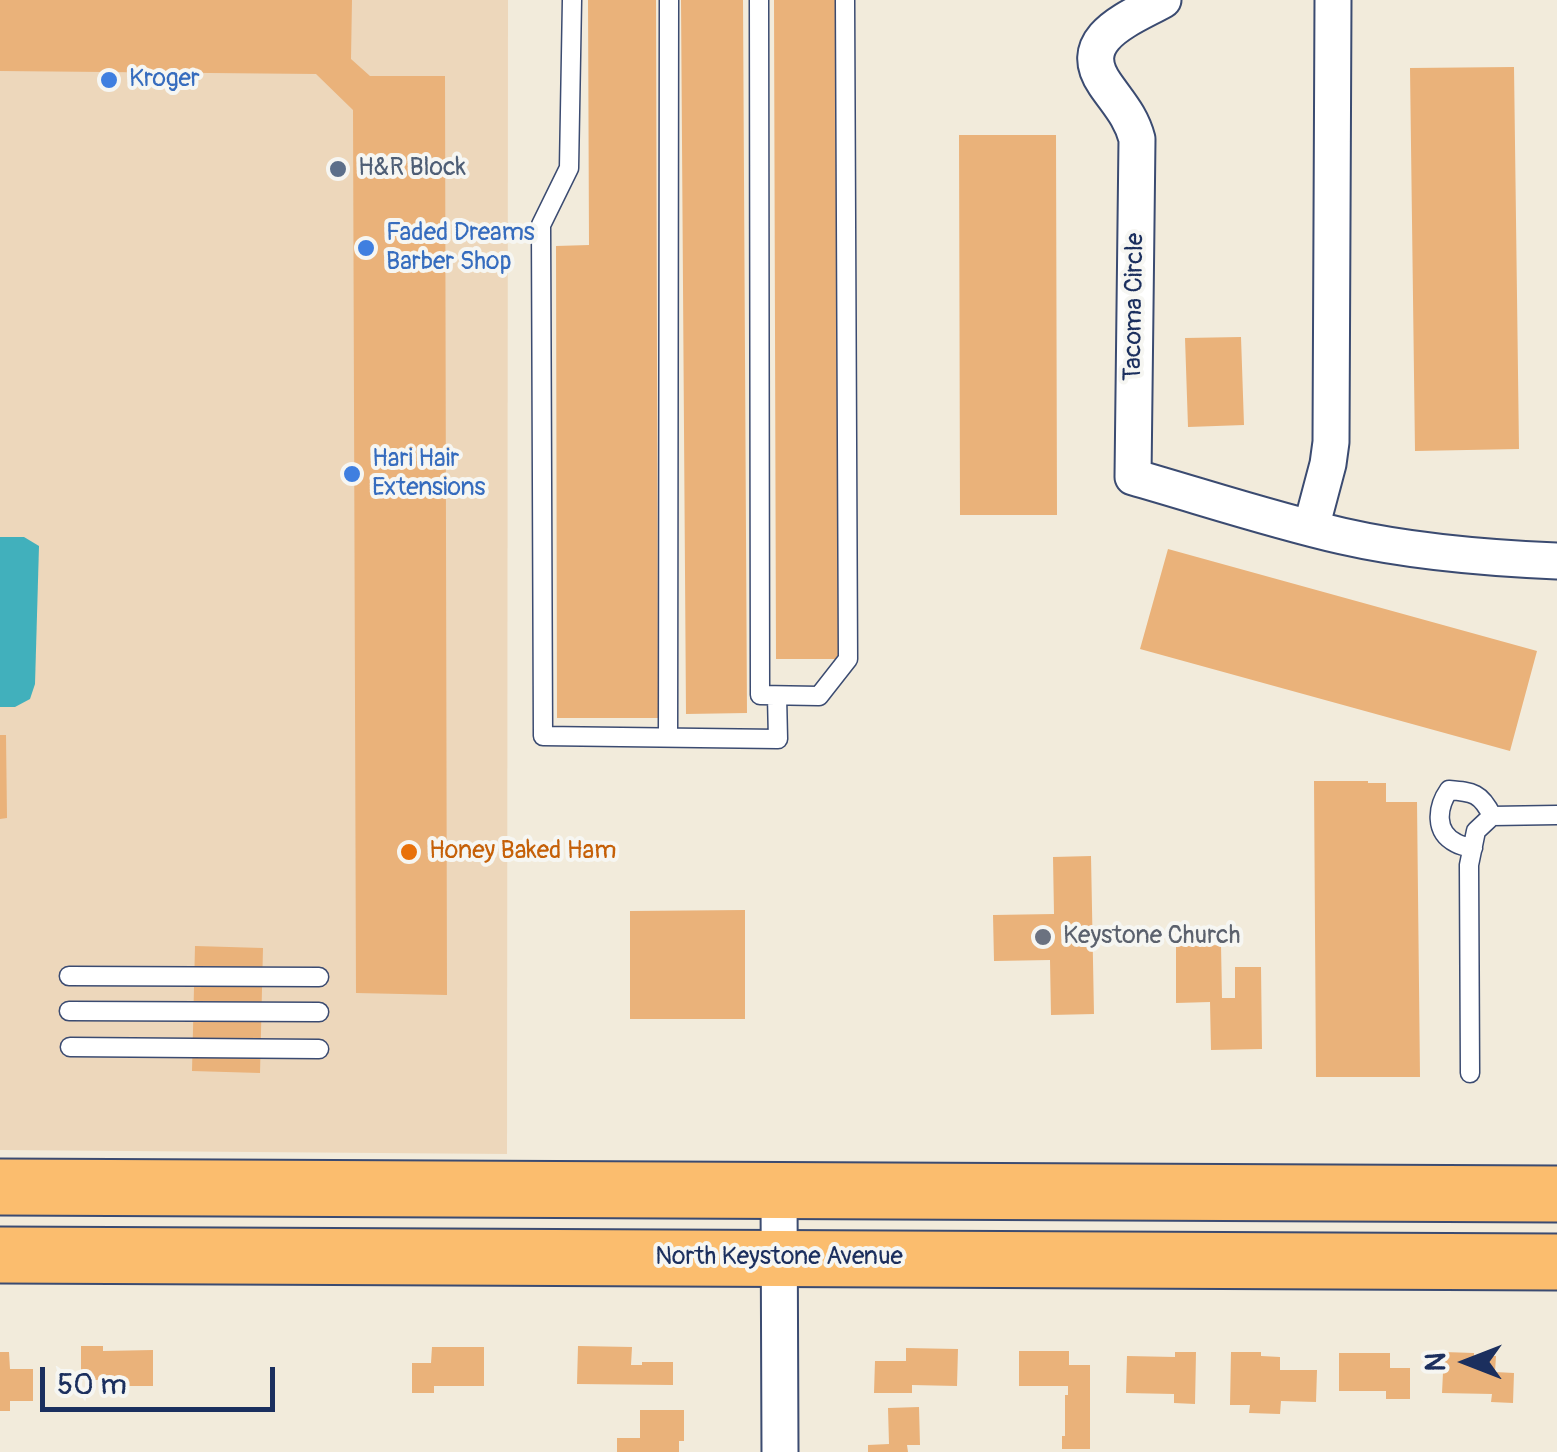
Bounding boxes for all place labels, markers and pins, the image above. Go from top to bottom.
place label: Kroger [129,65,200,95]
marker: Kroger [98,69,120,91]
place label: H&R Block [358,154,466,184]
marker: H&R Block [327,158,349,180]
place label: Faded Dreams Barber Shop [386,219,535,278]
marker: Faded Dreams Barber Shop [355,237,377,259]
place label: Hari Hair Extensions [372,445,485,504]
marker: Hari Hair Extensions [341,463,363,485]
place label: Honey Baked Ham [429,837,616,867]
marker: Honey Baked Ham [398,841,420,863]
place label: Keystone Church [1063,922,1240,952]
marker: Keystone Church [1032,926,1054,948]

